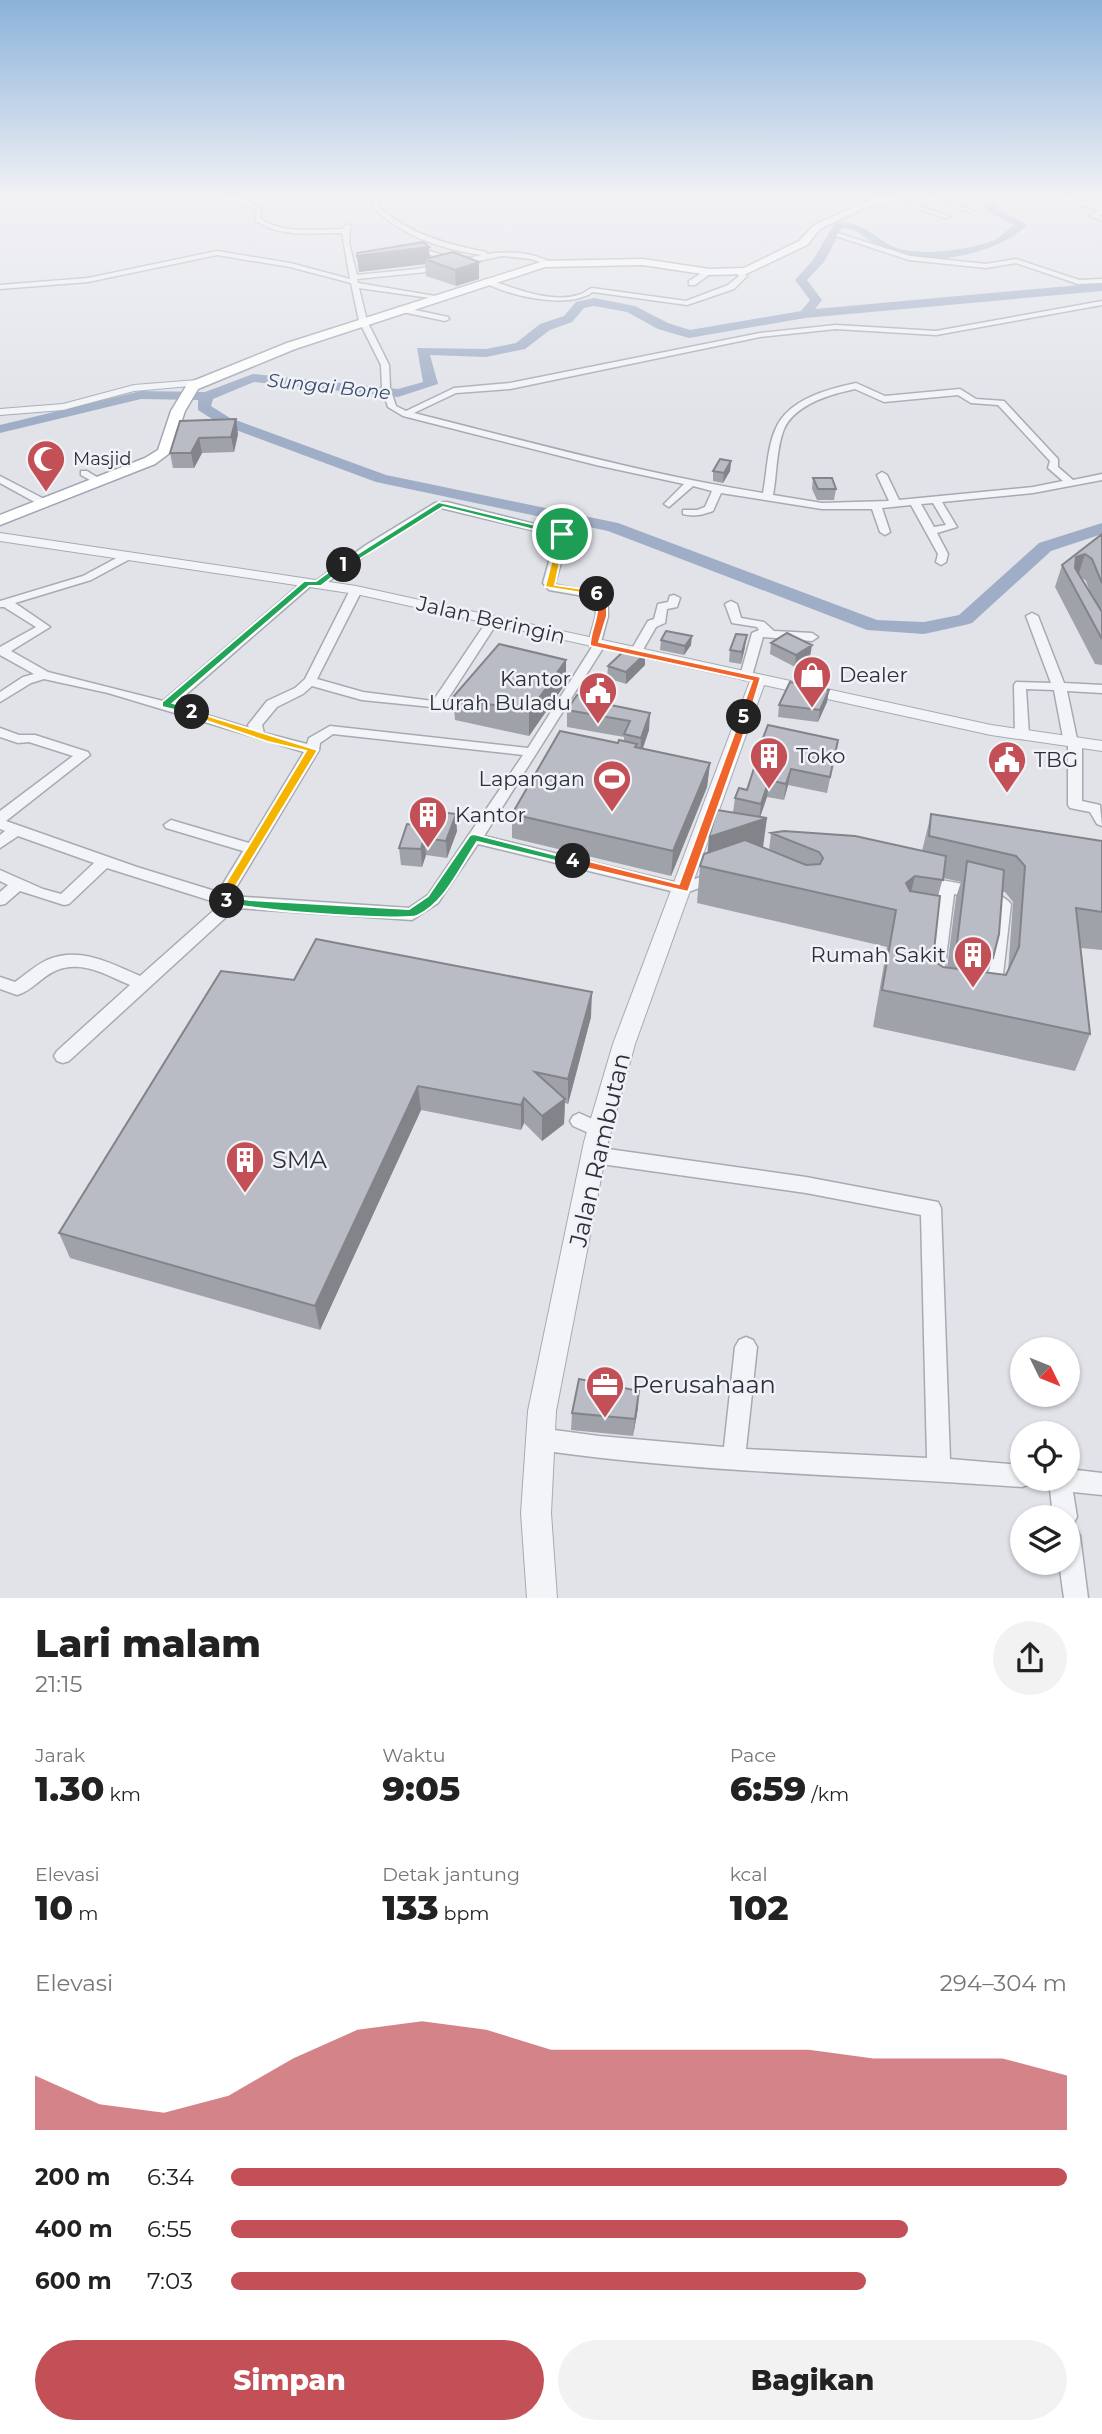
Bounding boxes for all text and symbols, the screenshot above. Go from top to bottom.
water label: Sungai Bone [266,369,392,404]
mosque icon: Masjid [25,438,67,493]
place label: Masjid [73,448,132,470]
pin [532,504,592,564]
icon: arrive [543,515,581,553]
pin: 1 [326,548,362,582]
text: 1 [340,553,347,576]
pin: 6 [580,576,614,612]
text: 6 [590,582,603,605]
street label: Jalan Beringin [414,590,568,649]
shop icon: Dealer [791,654,833,709]
place label: Dealer [839,662,908,687]
place label: Kantor Lurah Buladu [429,666,571,715]
public building icon: Kantor Lurah Buladu [577,670,619,725]
pin: 2 [174,694,210,730]
text: 2 [186,700,197,723]
pin: 5 [726,700,762,734]
text: 5 [738,705,749,728]
building icon: Toko [748,735,790,790]
public building icon: TBG [986,739,1028,794]
place label: Toko [796,743,845,768]
place label: TBG [1034,747,1078,772]
sports icon: Lapangan [591,758,633,813]
place label: Lapangan [479,766,585,791]
building icon: Kantor [407,794,449,849]
place label: Kantor [455,802,526,827]
pin: 4 [556,844,590,878]
text: 4 [566,849,579,872]
pin: 3 [210,884,244,918]
text: 3 [221,889,232,912]
building icon: Rumah Sakit [952,934,994,989]
place label: Rumah Sakit [810,942,946,967]
street label: Jalan Rambutan [563,1050,636,1251]
building icon: SMA [224,1139,266,1194]
place label: SMA [272,1145,328,1174]
north arrow [1010,1337,1080,1407]
map controls [1010,1337,1080,1575]
office icon: Perusahaan [584,1364,626,1419]
place label: Perusahaan [632,1370,776,1399]
button: locate [1010,1421,1080,1491]
button: layers [1010,1505,1080,1575]
text: Lari malam [35,1620,261,1667]
button: share [993,1621,1067,1695]
text: 21:15 [35,1670,83,1698]
text: Jarak [35,1744,85,1767]
text: Waktu [382,1744,445,1767]
text: Pace [730,1744,776,1767]
text: 1.30 [35,1767,105,1810]
text: 9:05 [382,1767,460,1810]
text: 6:59 [730,1767,806,1810]
text: km [105,1783,141,1806]
text: /km [806,1783,849,1806]
text: Elevasi [35,1863,100,1886]
text: Detak jantung [382,1863,520,1886]
text: kcal [730,1863,768,1886]
text: 10 [35,1886,73,1929]
text: 133 [382,1886,439,1929]
text: 102 [730,1886,789,1929]
text: m [73,1902,98,1925]
text: bpm [439,1902,489,1925]
text: Elevasi [35,1969,113,1997]
text: 294–304 m [940,1969,1067,1997]
text: 200 m [35,2163,110,2191]
text: 6:34 [147,2163,194,2191]
text: 400 m [35,2215,113,2243]
text: 6:55 [147,2215,192,2243]
text: 600 m [35,2267,112,2295]
text: 7:03 [147,2267,193,2295]
button: Simpan [35,2340,544,2420]
button: Bagikan [558,2340,1067,2420]

